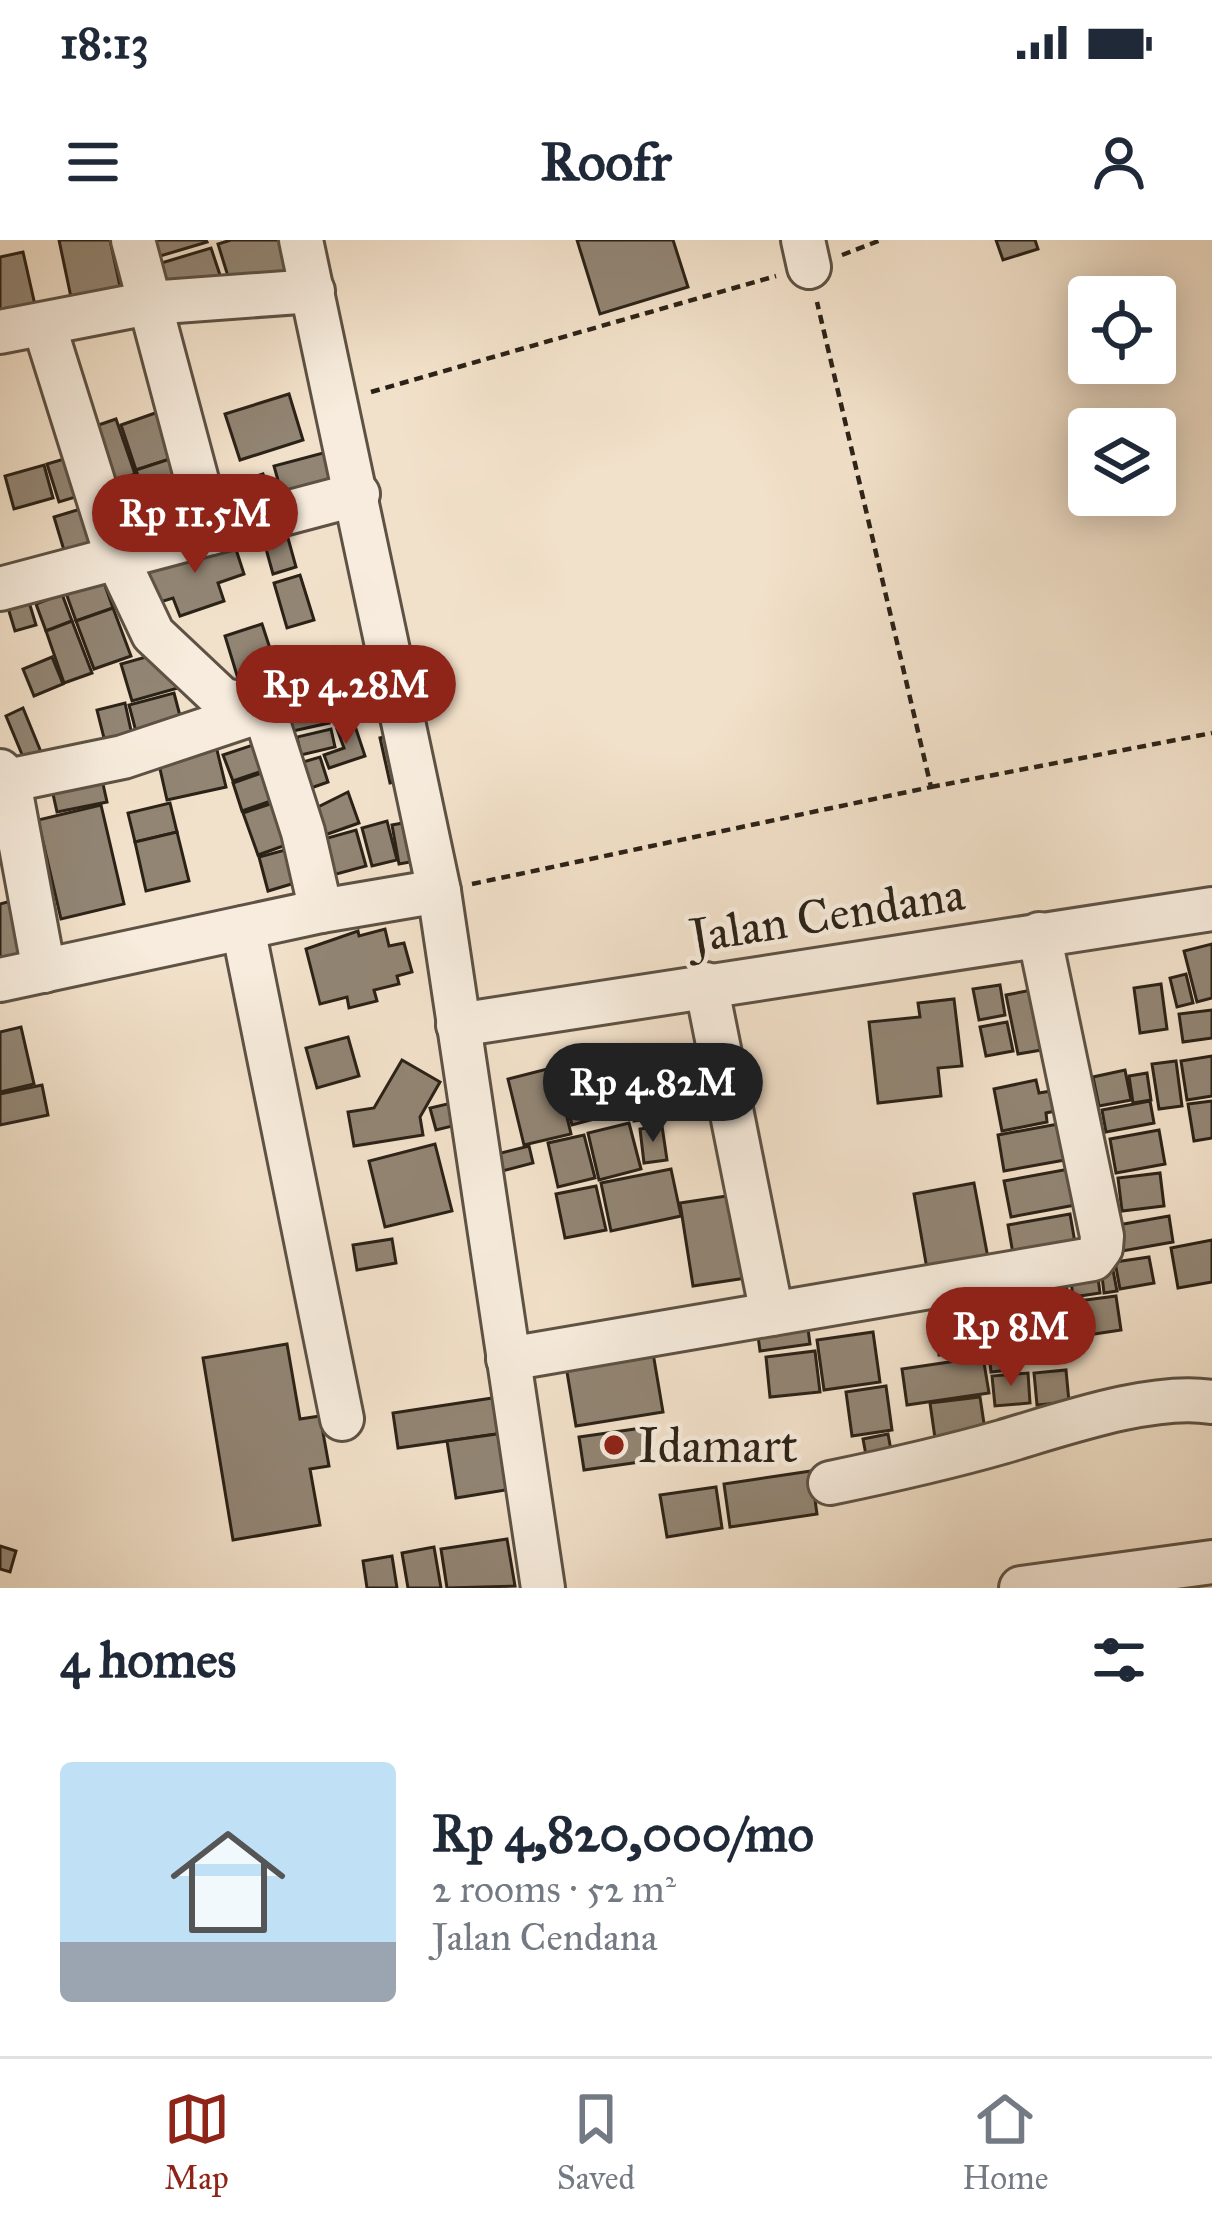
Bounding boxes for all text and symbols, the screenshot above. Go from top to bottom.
text: 18:13 [60,15,149,70]
icon: menu [60,129,126,195]
text: Roofr [540,129,672,195]
icon: person [1086,129,1152,195]
map controls [1068,276,1176,516]
button: locate [1068,276,1176,384]
button: layers [1068,408,1176,516]
pin: Rp 11.5M [71,474,319,576]
text: Rp 11.5M [119,489,271,537]
pin: Rp 4.28M [222,645,470,747]
text: Rp 4.28M [263,660,429,708]
street label: Jalan Cendana [681,864,969,966]
pin: Rp 4.82M [529,1043,777,1145]
text: Rp 4.82M [570,1058,736,1106]
pin: Rp 8M [927,1287,1095,1389]
text: Rp 8M [953,1302,1069,1350]
place label: Idamart [638,1416,798,1475]
marker: Idamart [601,1432,627,1458]
icon: filters [1086,1627,1152,1693]
text: 4 homes [60,1629,236,1691]
text: Rp 4,820,000/mo [432,1803,814,1865]
icon: home [156,1810,300,1954]
text: 2 rooms · 52 m² [432,1865,676,1913]
text: Jalan Cendana [432,1913,657,1961]
tab: Map [164,2086,230,2198]
tab: Saved [557,2086,635,2198]
tab: Home [962,2086,1048,2198]

